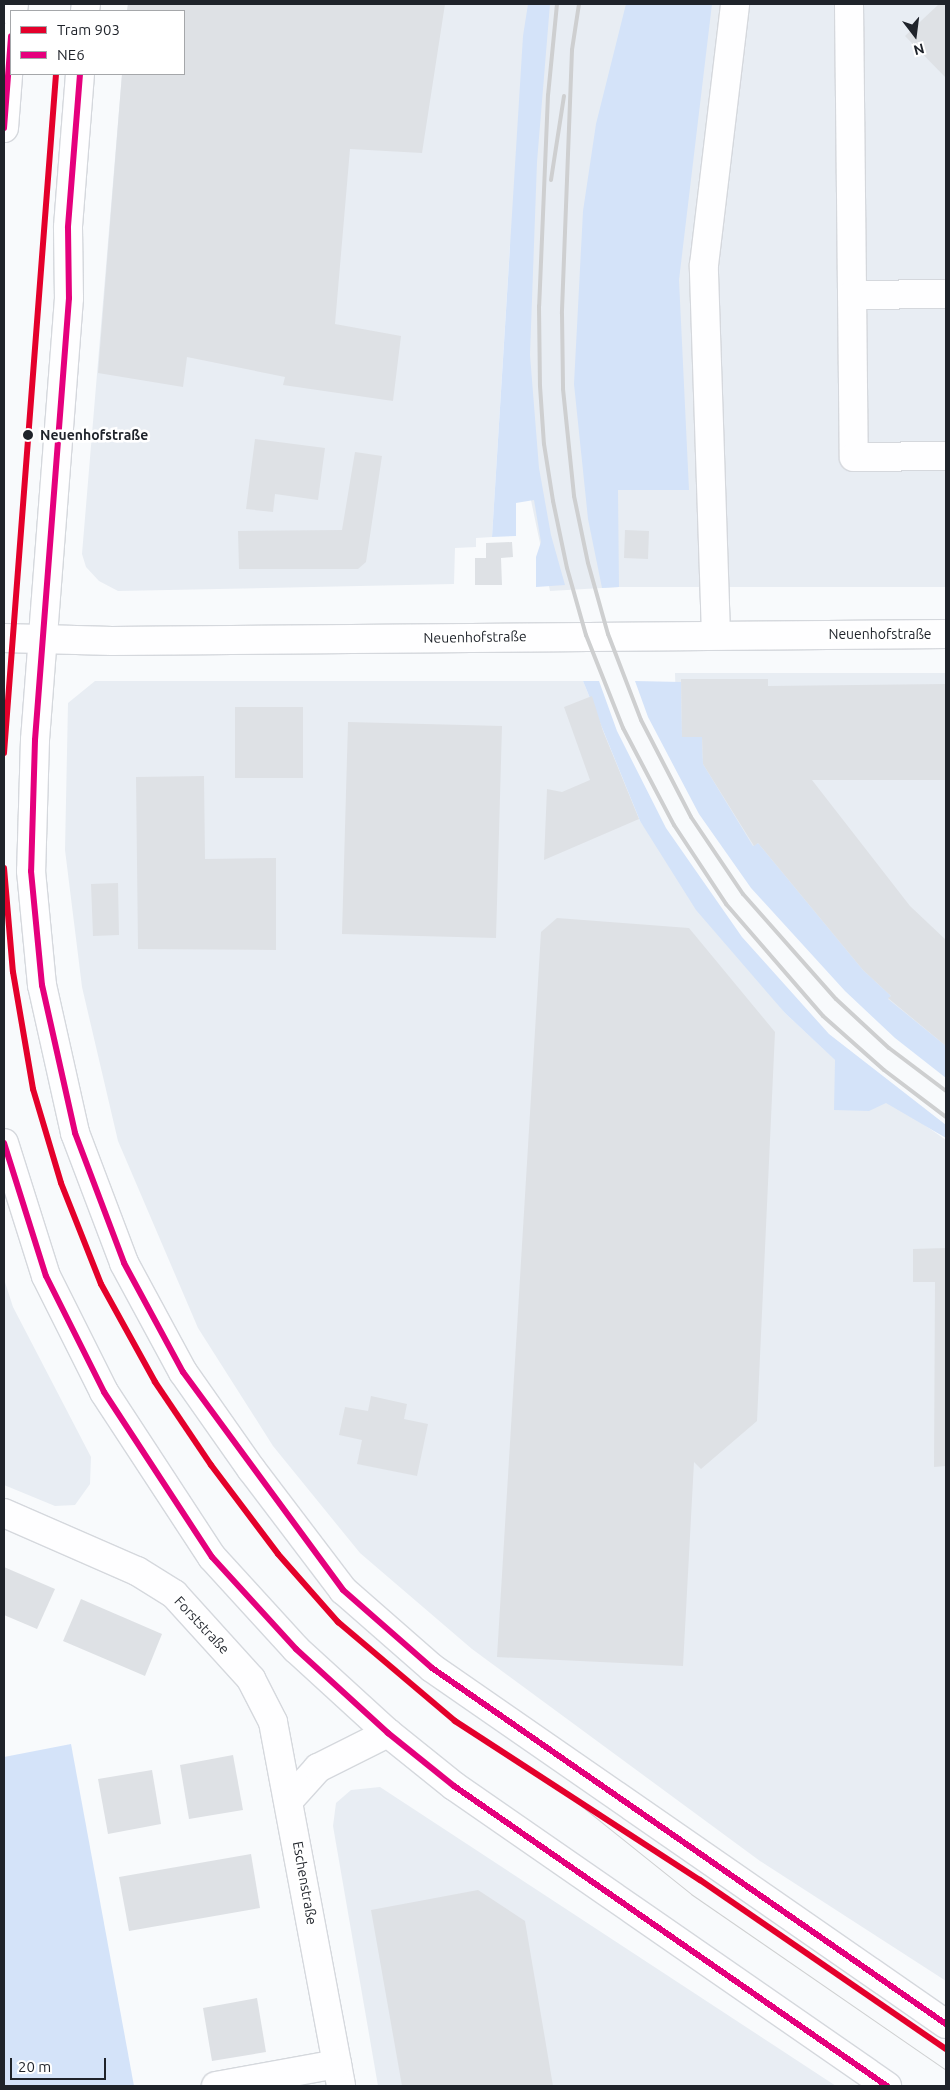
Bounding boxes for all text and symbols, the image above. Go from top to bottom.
legend [10,10,185,75]
north arrow [890,10,940,60]
text: Tram 903 [57,21,120,38]
text: N [912,40,926,59]
text: NE6 [57,46,85,63]
marker: Neuenhofstraße [19,426,37,444]
place label: Neuenhofstraße [40,427,148,443]
street label: Neuenhofstraße [828,626,932,642]
street label: Neuenhofstraße [423,628,527,646]
street label: Forststraße [171,1593,233,1657]
street label: Eschenstraße [289,1840,321,1926]
scale bar [12,2048,109,2080]
text: 20 m [18,2058,51,2075]

